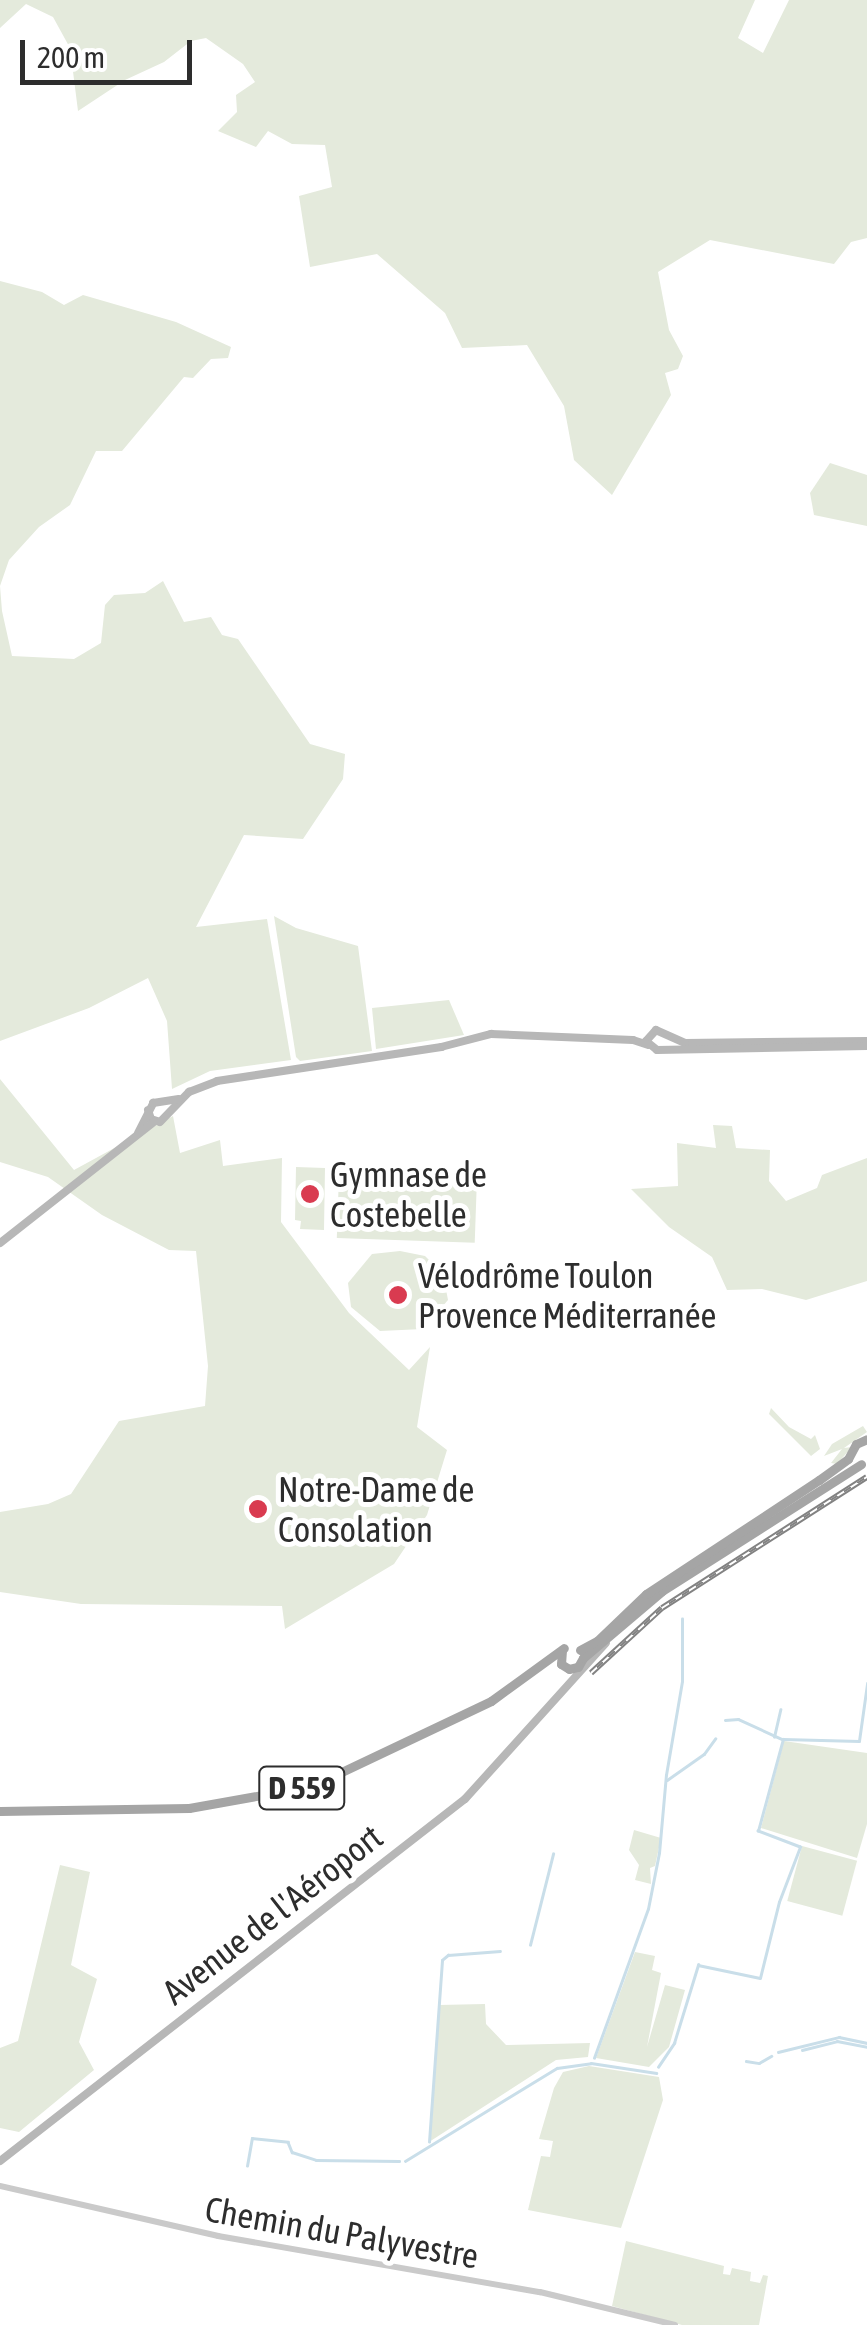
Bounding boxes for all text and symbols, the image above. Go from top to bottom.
scale bar [25,20,198,82]
text: 200 m [37,40,105,74]
place label: Gymnase de Costebelle [330,1153,487,1235]
marker: Gymnase de Costebelle [299,1183,321,1205]
place label: Vélodrôme Toulon Provence Méditerranée [418,1254,716,1336]
marker: Vélodrôme Toulon Provence Méditerranée [387,1284,409,1306]
place label: Notre-Dame de Consolation [278,1468,474,1550]
marker: Notre-Dame de Consolation [247,1498,269,1520]
road number: D 559 [257,1761,347,1815]
street label: Avenue de l'Aéroport [154,1815,390,2013]
street label: Chemin du Palyvestre [202,2187,482,2277]

